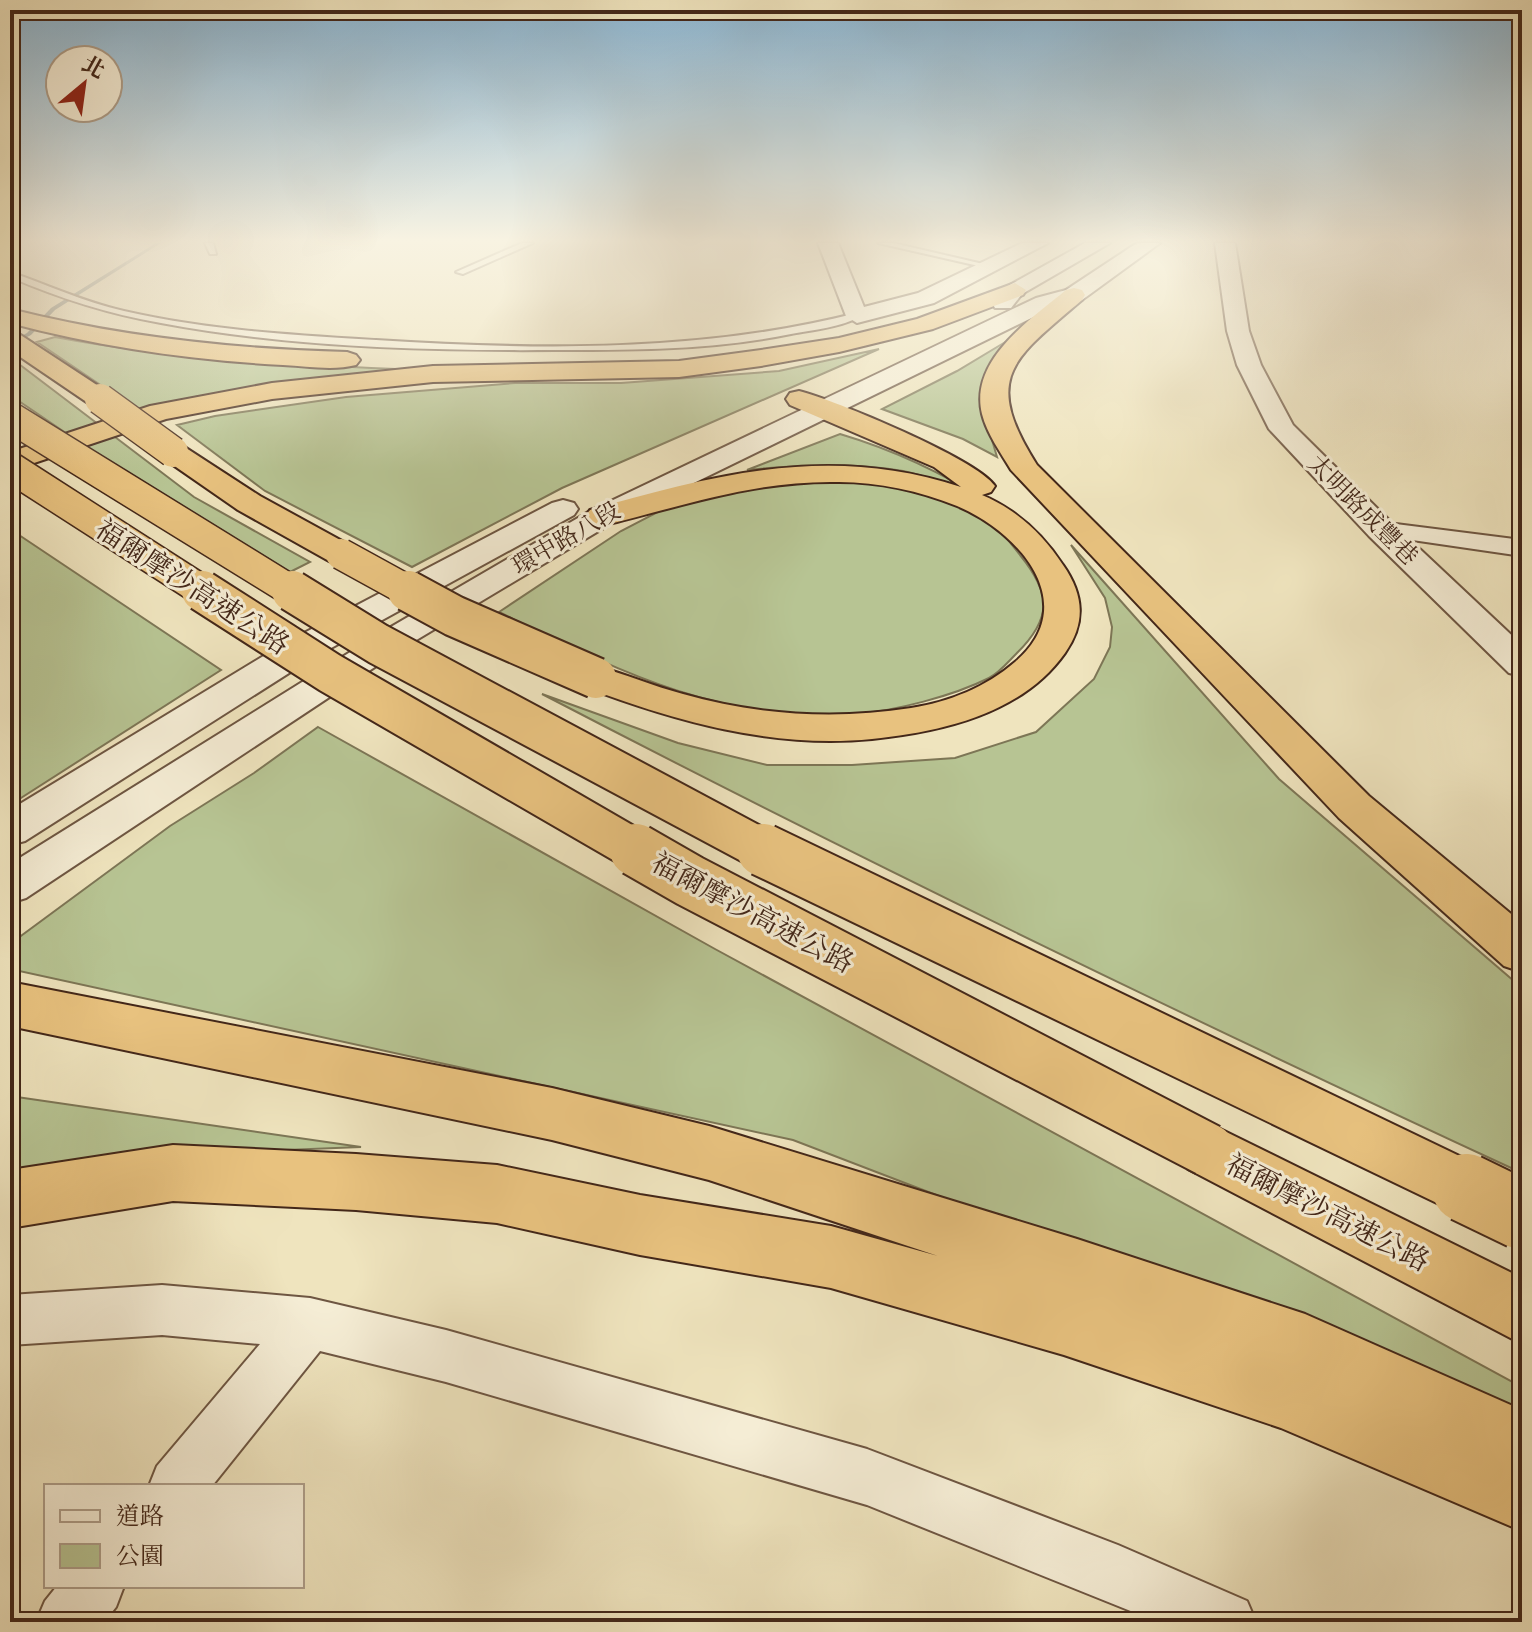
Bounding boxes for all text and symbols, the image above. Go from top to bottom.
north arrow [44,44,124,124]
text: 北 [77,51,109,85]
street label: 太明路成豐巷 [1301,449,1424,572]
street label: 環中路八段 [507,496,626,582]
street label: 福爾摩沙高速公路 [89,512,296,663]
street label: 福爾摩沙高速公路 [645,845,859,981]
street label: 福爾摩沙高速公路 [1220,1147,1435,1280]
legend [44,1484,304,1588]
text: 道路 [116,1502,164,1532]
text: 公園 [116,1542,164,1572]

